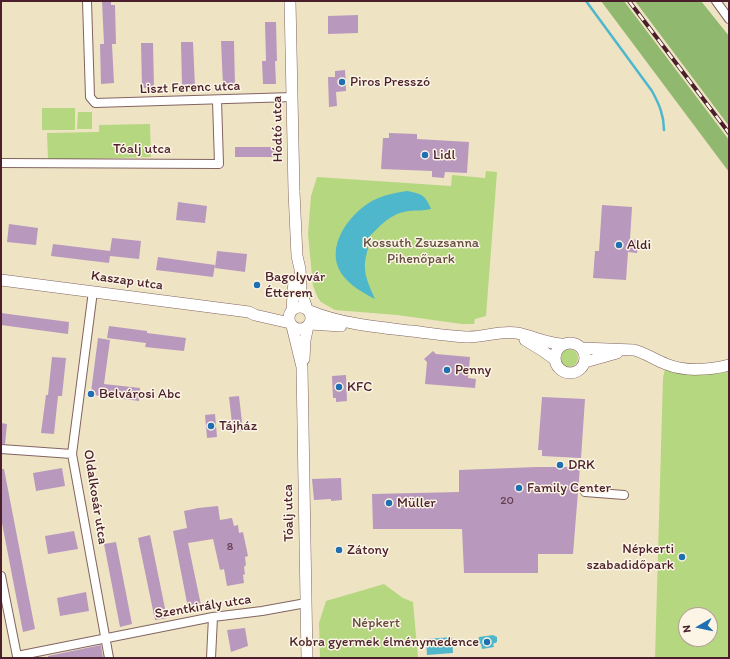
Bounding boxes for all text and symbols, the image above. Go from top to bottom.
place label: Piros Presszó [350,74,430,90]
marker: Piros Presszó [337,77,347,87]
street label: Liszt Ferenc utca [139,78,241,98]
street label: Hódtó utca [269,96,287,162]
street label: Tóalj utca [113,141,171,157]
place label: Lidl [433,147,455,163]
marker: Lidl [420,150,430,160]
park label: Kossuth Zsuzsanna Pihenőpark [363,235,479,268]
place label: Aldi [627,237,651,253]
marker: Aldi [614,240,624,250]
street label: Kaszap utca [90,268,164,294]
place label: Bagolyvár Étterem [265,269,325,302]
marker: Bagolyvár Étterem [252,280,262,290]
place label: Penny [455,362,491,378]
marker: Penny [442,365,452,375]
place label: KFC [347,379,372,395]
marker: KFC [334,382,344,392]
place label: Belvárosi Abc [99,386,181,402]
marker: Belvárosi Abc [86,389,96,399]
place label: Tájház [219,418,257,434]
marker: Tájház [206,421,216,431]
street label: Oldalkosár utca [79,448,111,546]
place label: DRK [568,457,595,473]
marker: DRK [555,460,565,470]
place label: Family Center [527,480,611,496]
marker: Family Center [514,483,524,493]
street label: Tóalj utca [280,484,298,542]
house number: 20 [500,494,514,508]
place label: Müller [397,495,436,511]
marker: Müller [384,498,394,508]
house number: 8 [227,540,233,554]
place label: Népkerti szabadidőpark [586,541,674,574]
place label: Zátony [347,542,389,558]
marker: Zátony [334,545,344,555]
marker: Népkerti szabadidőpark [677,552,687,562]
street label: Szentkirály utca [154,591,252,623]
north arrow [678,607,718,647]
park label: Népkert [352,615,400,631]
text: N [680,624,694,633]
place label: Kobra gyermek élménymedence [289,634,479,650]
marker: Kobra gyermek élménymedence [482,637,492,647]

